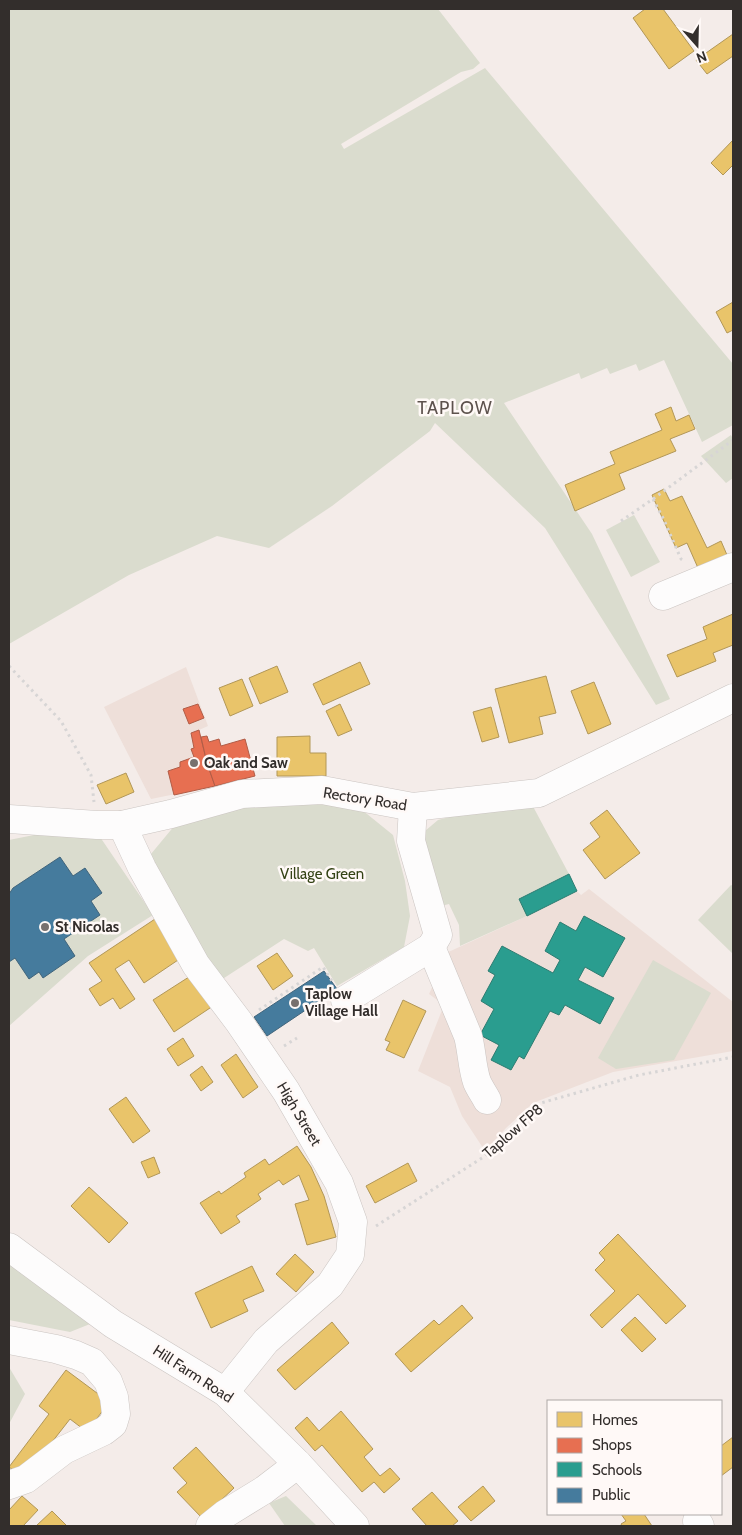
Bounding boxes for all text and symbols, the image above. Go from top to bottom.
north arrow [672,20,722,70]
text: N [694,47,709,67]
district label: TAPLOW [417,397,493,419]
place label: Oak and Saw [204,754,288,772]
marker: Oak and Saw [188,757,200,769]
street label: Rectory Road [322,783,408,815]
park label: Village Green [280,865,364,883]
place label: St Nicolas [55,918,119,936]
marker: St Nicolas [39,921,51,933]
place label: Taplow Village Hall [305,985,378,1020]
marker: Taplow Village Hall [289,997,301,1009]
street label: High Street [273,1079,325,1149]
street label: Taplow FP8 [479,1100,547,1162]
street label: Hill Farm Road [149,1341,237,1407]
legend [547,1400,722,1515]
text: Homes [592,1411,638,1429]
text: Shops [592,1436,632,1454]
text: Schools [592,1461,642,1479]
text: Public [592,1486,630,1504]

